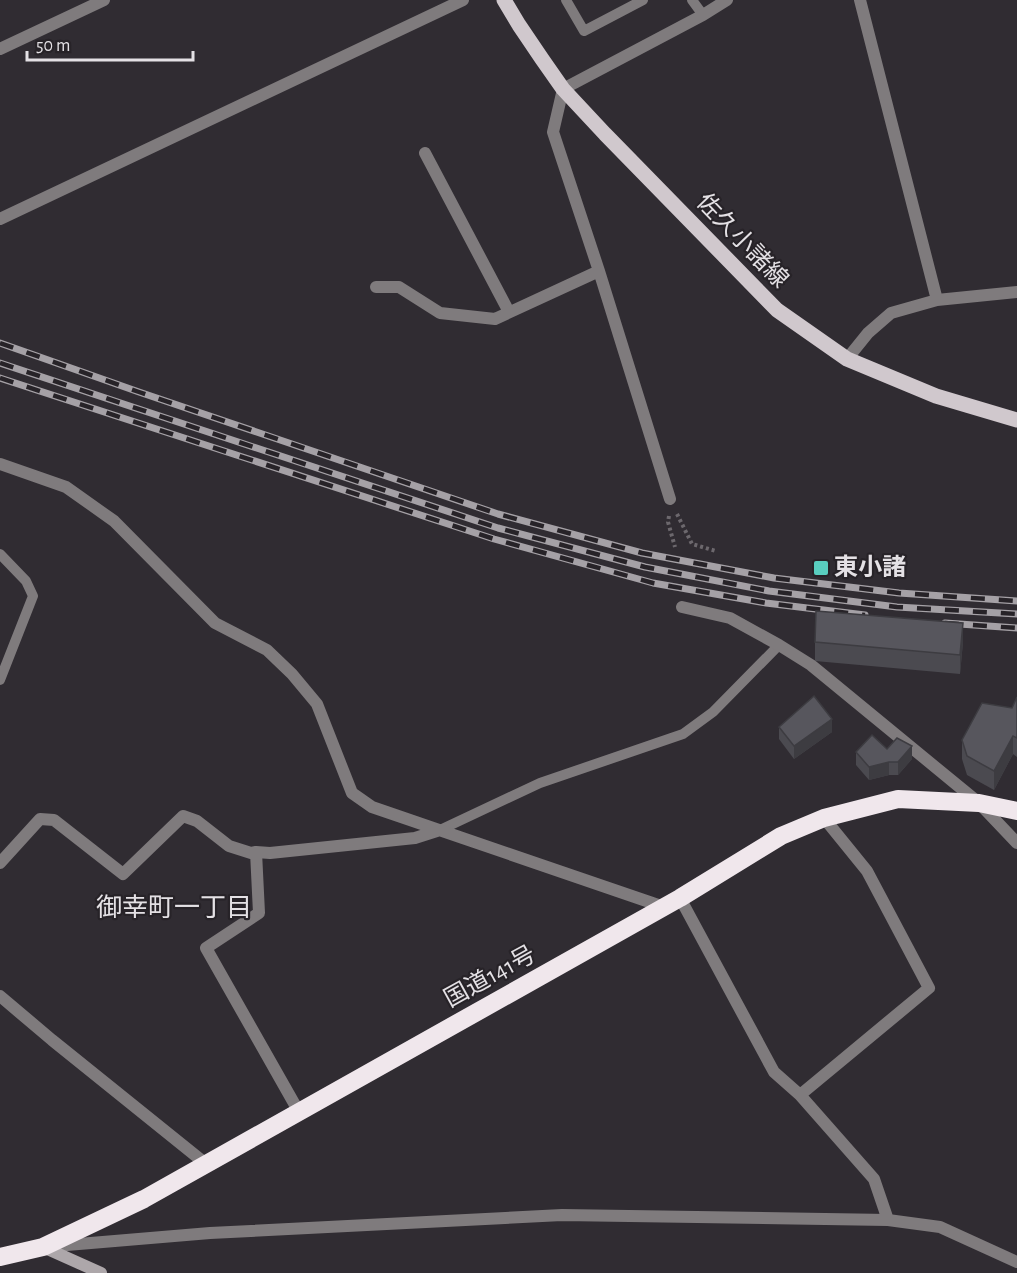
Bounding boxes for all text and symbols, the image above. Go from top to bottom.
scale bar [27,24,194,62]
text: 50 m [36,37,70,55]
street label: 佐久小諸線 [692,188,794,292]
place label: 東小諸 [834,554,906,580]
marker: 東小諸 [812,559,830,577]
district label: 御幸町一丁目 [96,894,252,921]
street label: 国道141号 [439,940,540,1012]

